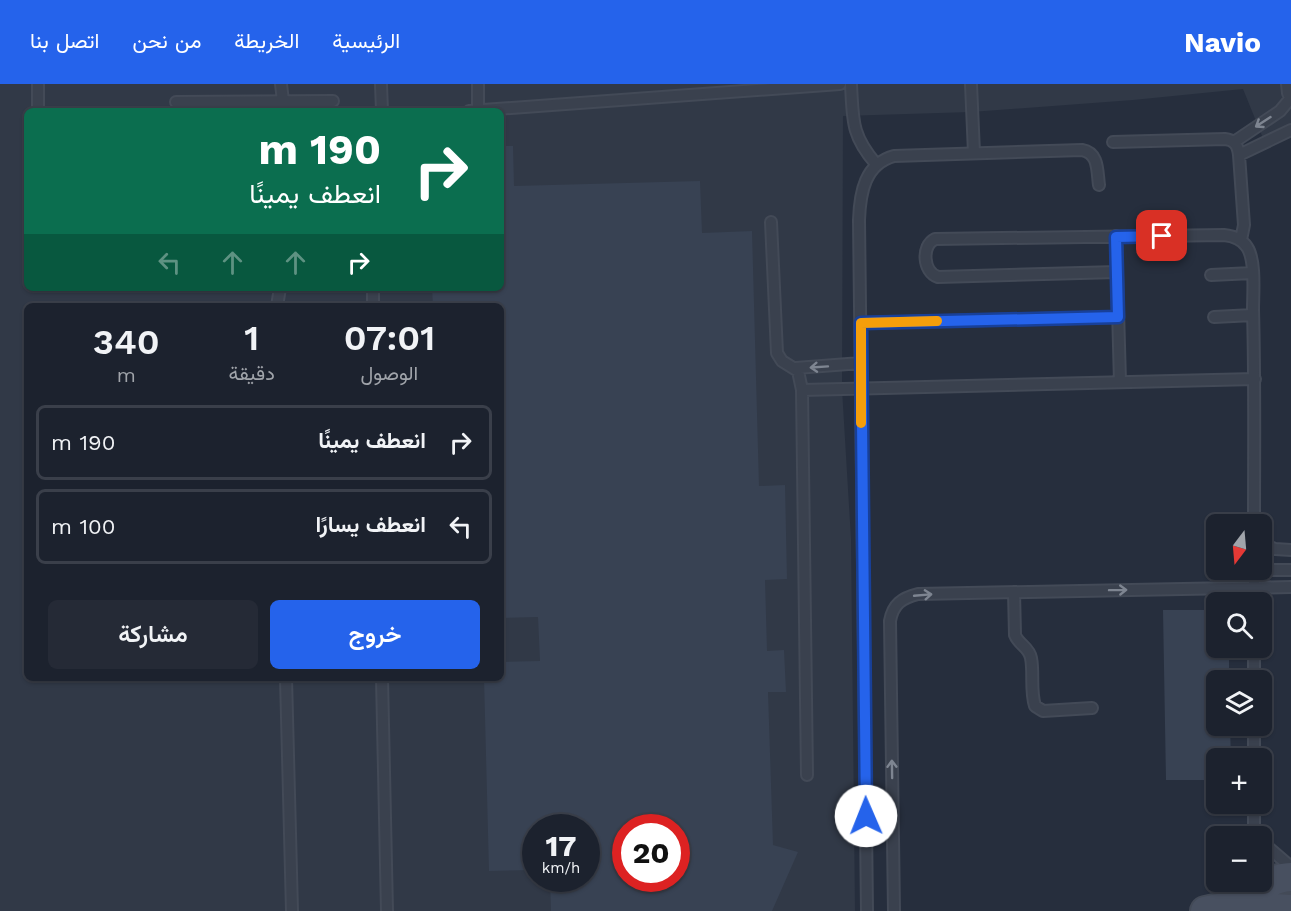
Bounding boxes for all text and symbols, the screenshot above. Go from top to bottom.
text: Navio [1184,26,1261,59]
text: اتصل بنا [30,28,99,53]
text: من نحن [132,28,201,53]
text: الخريطة [234,28,299,53]
text: الرئيسية [332,28,400,53]
one-way arrow [1256,116,1272,128]
text: 190 m [258,125,381,174]
icon: right [402,132,480,210]
text: انعطف يمينًا [249,178,381,210]
pin [1136,210,1187,261]
icon: arrive [1145,219,1178,252]
icon: left [153,246,186,279]
icon: ahead [216,246,249,279]
icon: ahead [279,246,312,279]
icon: right [342,246,375,279]
text: 1 [244,317,259,359]
text: 07:01 [344,317,435,359]
text: 340 [93,321,160,363]
text: دقيقة [229,361,275,385]
text: الوصول [361,361,418,385]
one-way arrow [809,362,829,373]
text: m [117,363,136,387]
icon: right [444,426,477,459]
text: انعطف يمينًا [318,428,426,453]
text: 190 m [51,430,115,455]
icon: left [444,510,477,543]
text: انعطف يسارًا [316,512,426,537]
text: 100 m [51,514,115,539]
north arrow [1206,514,1272,580]
map controls [1206,514,1272,892]
one-way arrow [1108,584,1128,596]
one-way arrow [913,589,933,600]
button: search [1206,592,1272,658]
button: مشاركة [48,600,258,669]
button: خروج [270,600,480,669]
button: layers [1206,670,1272,736]
button: + [1206,748,1272,814]
one-way arrow [886,759,898,779]
position arrow [834,784,898,848]
speed limit sign: 20 [612,814,690,892]
button: − [1206,826,1272,892]
text: 17 [545,828,577,863]
text: km/h [542,859,580,877]

